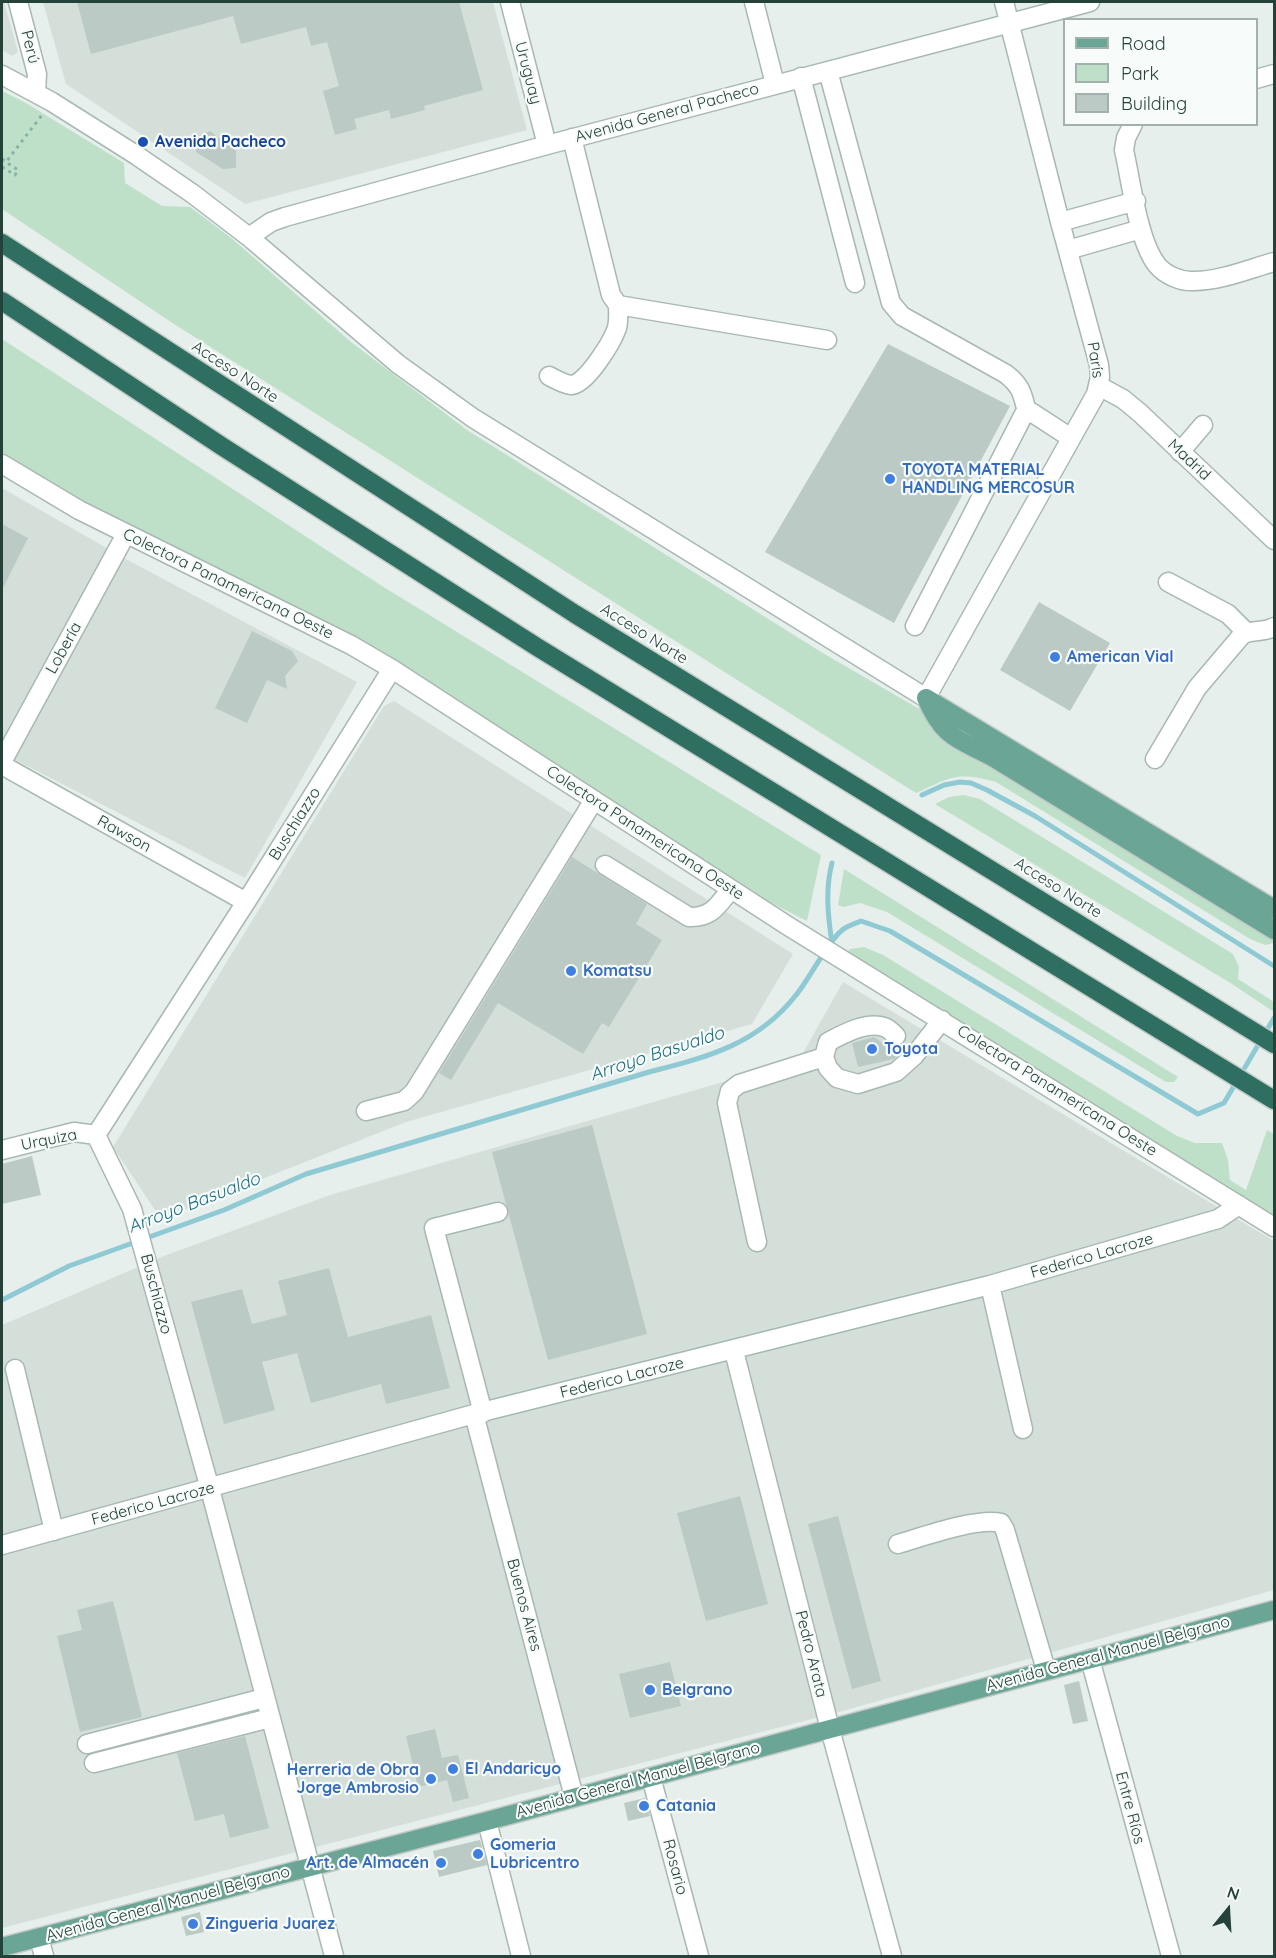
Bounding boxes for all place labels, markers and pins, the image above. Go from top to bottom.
place label: Avenida Pacheco [155,132,286,152]
marker: Avenida Pacheco [136,135,150,149]
place label: TOYOTA MATERIAL HANDLING MERCOSUR [902,460,1075,498]
marker: TOYOTA MATERIAL HANDLING MERCOSUR [883,472,897,486]
place label: American Vial [1067,647,1174,667]
marker: American Vial [1048,650,1062,664]
place label: Komatsu [583,961,652,981]
marker: Komatsu [564,964,578,978]
place label: Toyota [884,1039,938,1059]
marker: Toyota [865,1042,879,1056]
place label: Belgrano [662,1680,733,1700]
marker: Belgrano [643,1683,657,1697]
place label: El Andaricyo [465,1759,561,1779]
place label: Herreria de Obra Jorge Ambrosio [287,1760,419,1798]
marker: El Andaricyo [446,1762,460,1776]
marker: Herreria de Obra Jorge Ambrosio [424,1772,438,1786]
place label: Catania [656,1796,716,1816]
marker: Catania [637,1799,651,1813]
place label: Gomeria Lubricentro [490,1835,580,1873]
marker: Gomeria Lubricentro [471,1847,485,1861]
place label: Art. de Almacén [306,1853,429,1873]
marker: Art. de Almacén [434,1856,448,1870]
place label: Zingueria Juarez [205,1914,335,1934]
marker: Zingueria Juarez [186,1917,200,1931]

